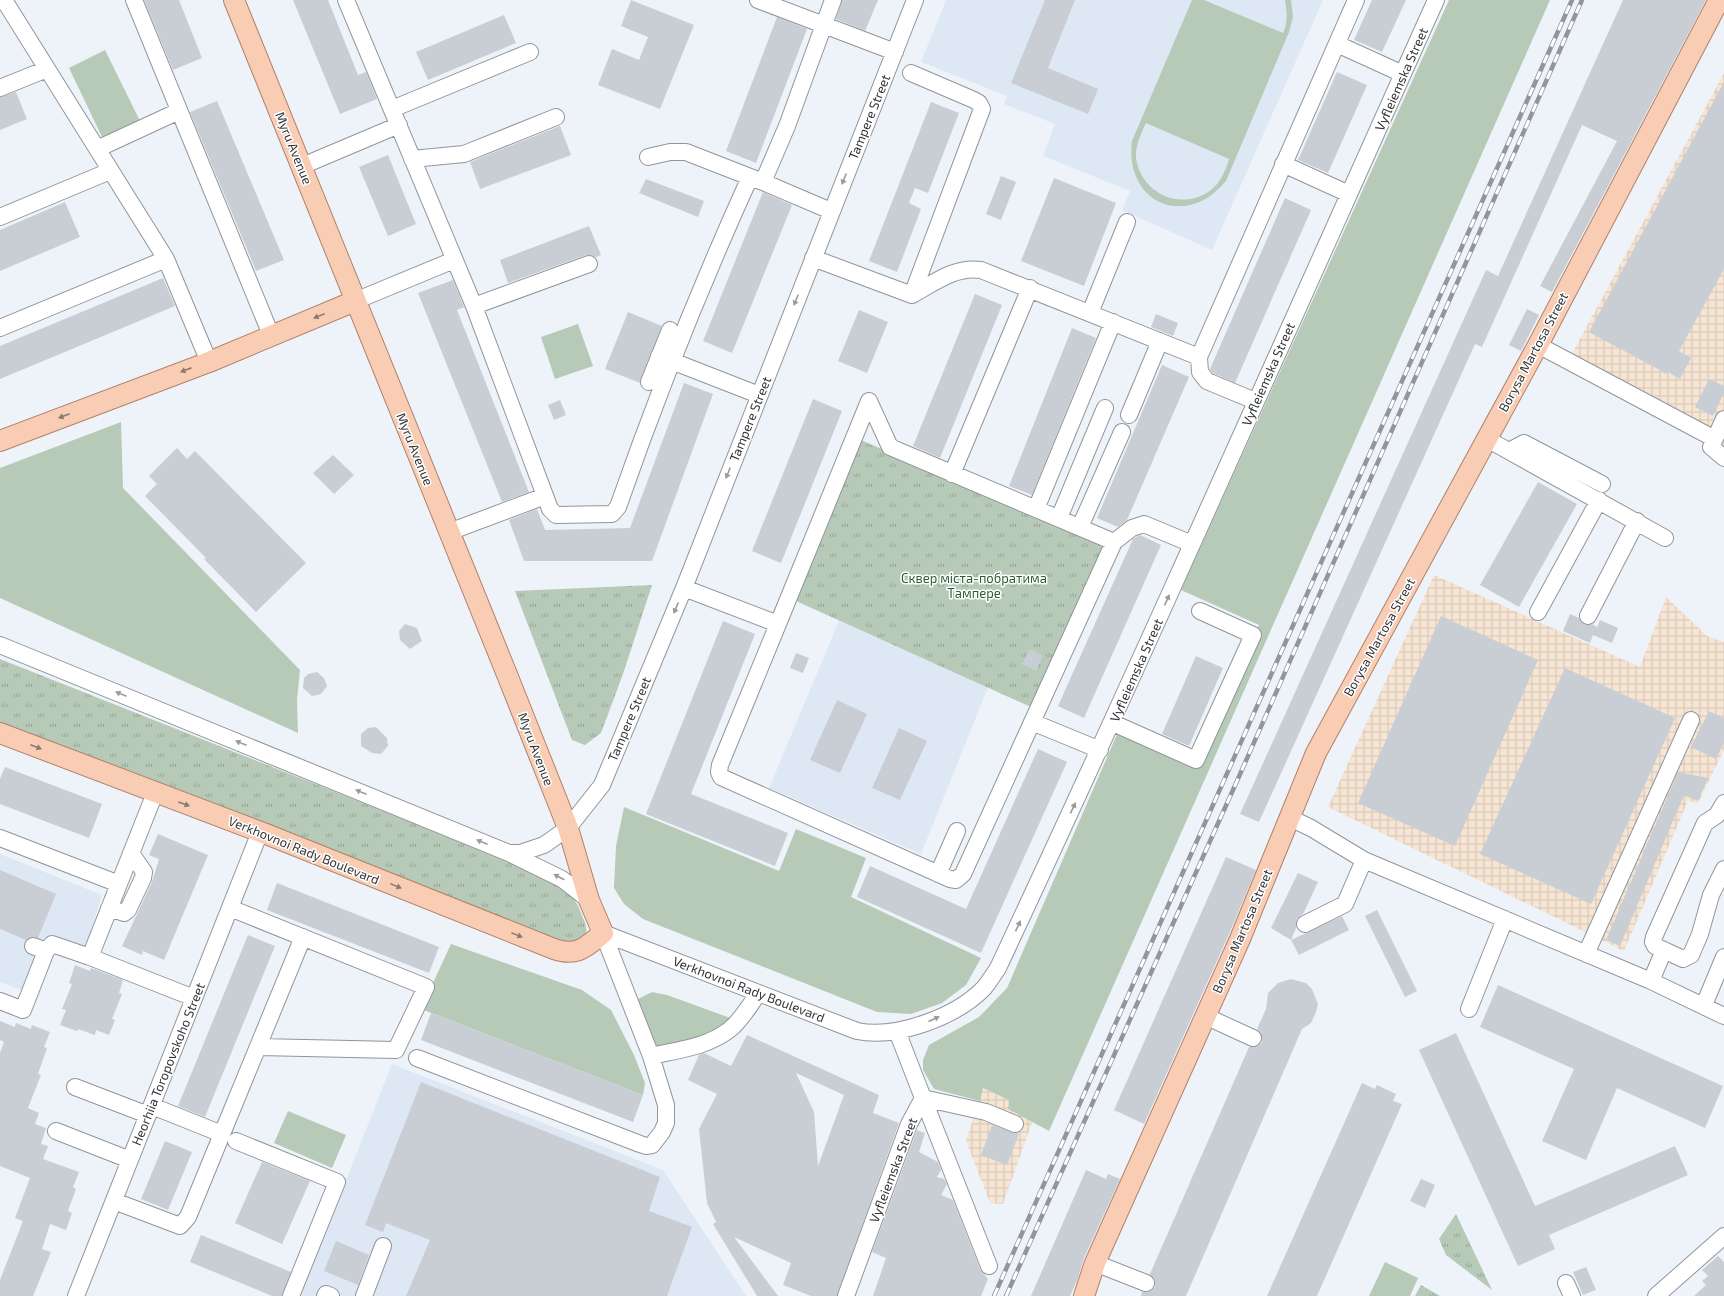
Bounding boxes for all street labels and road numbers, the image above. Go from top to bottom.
street label: Vyfleiemska Street [1371,25,1431,133]
street label: Tampere Street [845,72,893,162]
street label: Myru Avenue [272,109,316,187]
street label: Borysa Martosa Street [1495,289,1571,414]
street label: Vyfleiemska Street [1238,320,1298,428]
street label: Tampere Street [726,374,774,464]
street label: Myru Avenue [393,410,437,488]
street label: Borysa Martosa Street [1340,575,1418,699]
street label: Vyfleiemska Street [1106,616,1166,724]
street label: Tampere Street [604,674,654,764]
street label: Myru Avenue [515,710,557,788]
street label: Verkhovnoi Rady Boulevard [226,812,382,888]
street label: Borysa Martosa Street [1209,867,1275,995]
street label: Verkhovnoi Rady Boulevard [671,953,827,1025]
street label: Heorhiia Toropovskoho Street [128,980,208,1148]
street label: Vyfleiemska Street [866,1115,920,1225]

